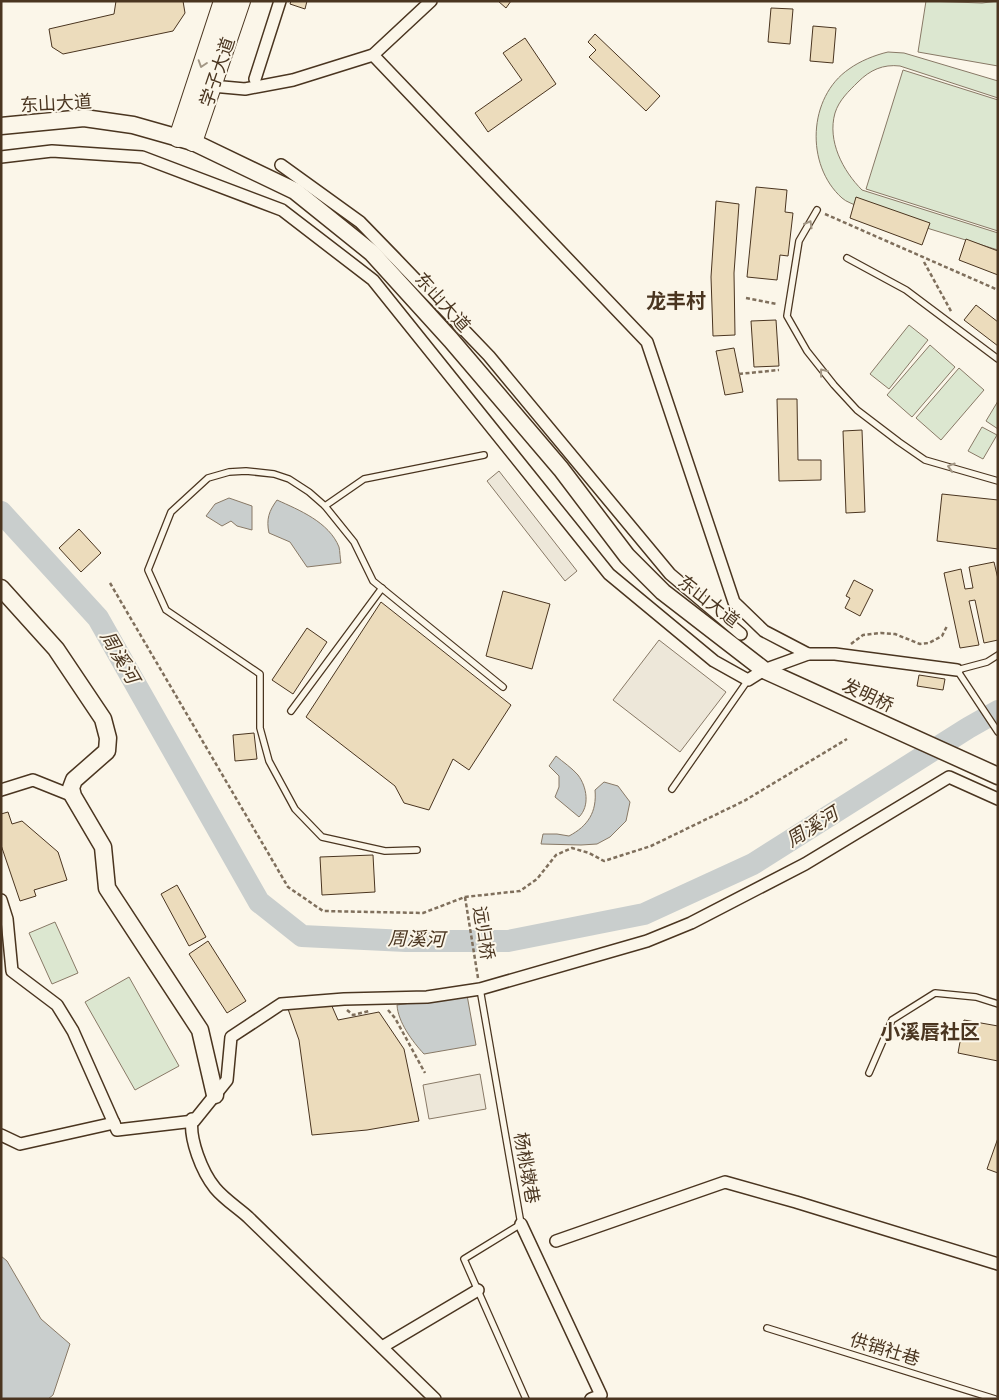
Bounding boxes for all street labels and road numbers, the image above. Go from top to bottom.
street label: 学子大道 [195,35,239,109]
street label: 东山大道 [19,91,93,115]
street label: 东山大道 [411,268,475,336]
street label: 东山大道 [674,571,744,631]
street label: 发明桥 [839,674,897,716]
street label: 远归桥 [469,905,499,961]
street label: 杨桃墩巷 [510,1131,544,1205]
street label: 供销社巷 [848,1328,922,1370]

